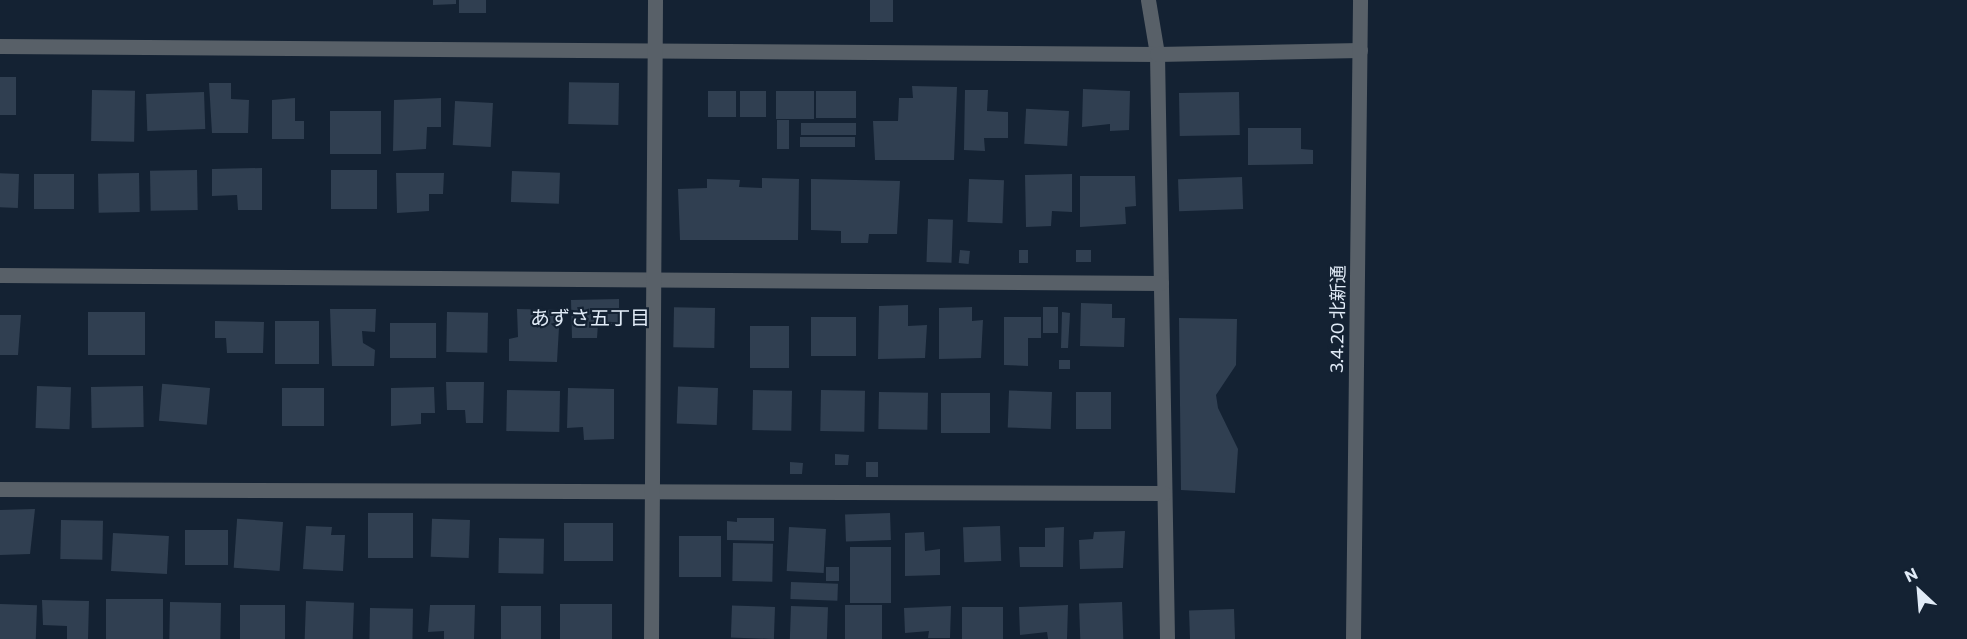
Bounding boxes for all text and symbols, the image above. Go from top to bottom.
street label: 3.4.20 北新通 [1325,265,1349,373]
district label: あずさ五丁目 [530,305,650,329]
north arrow [1889,561,1949,621]
text: N [1901,563,1920,586]

